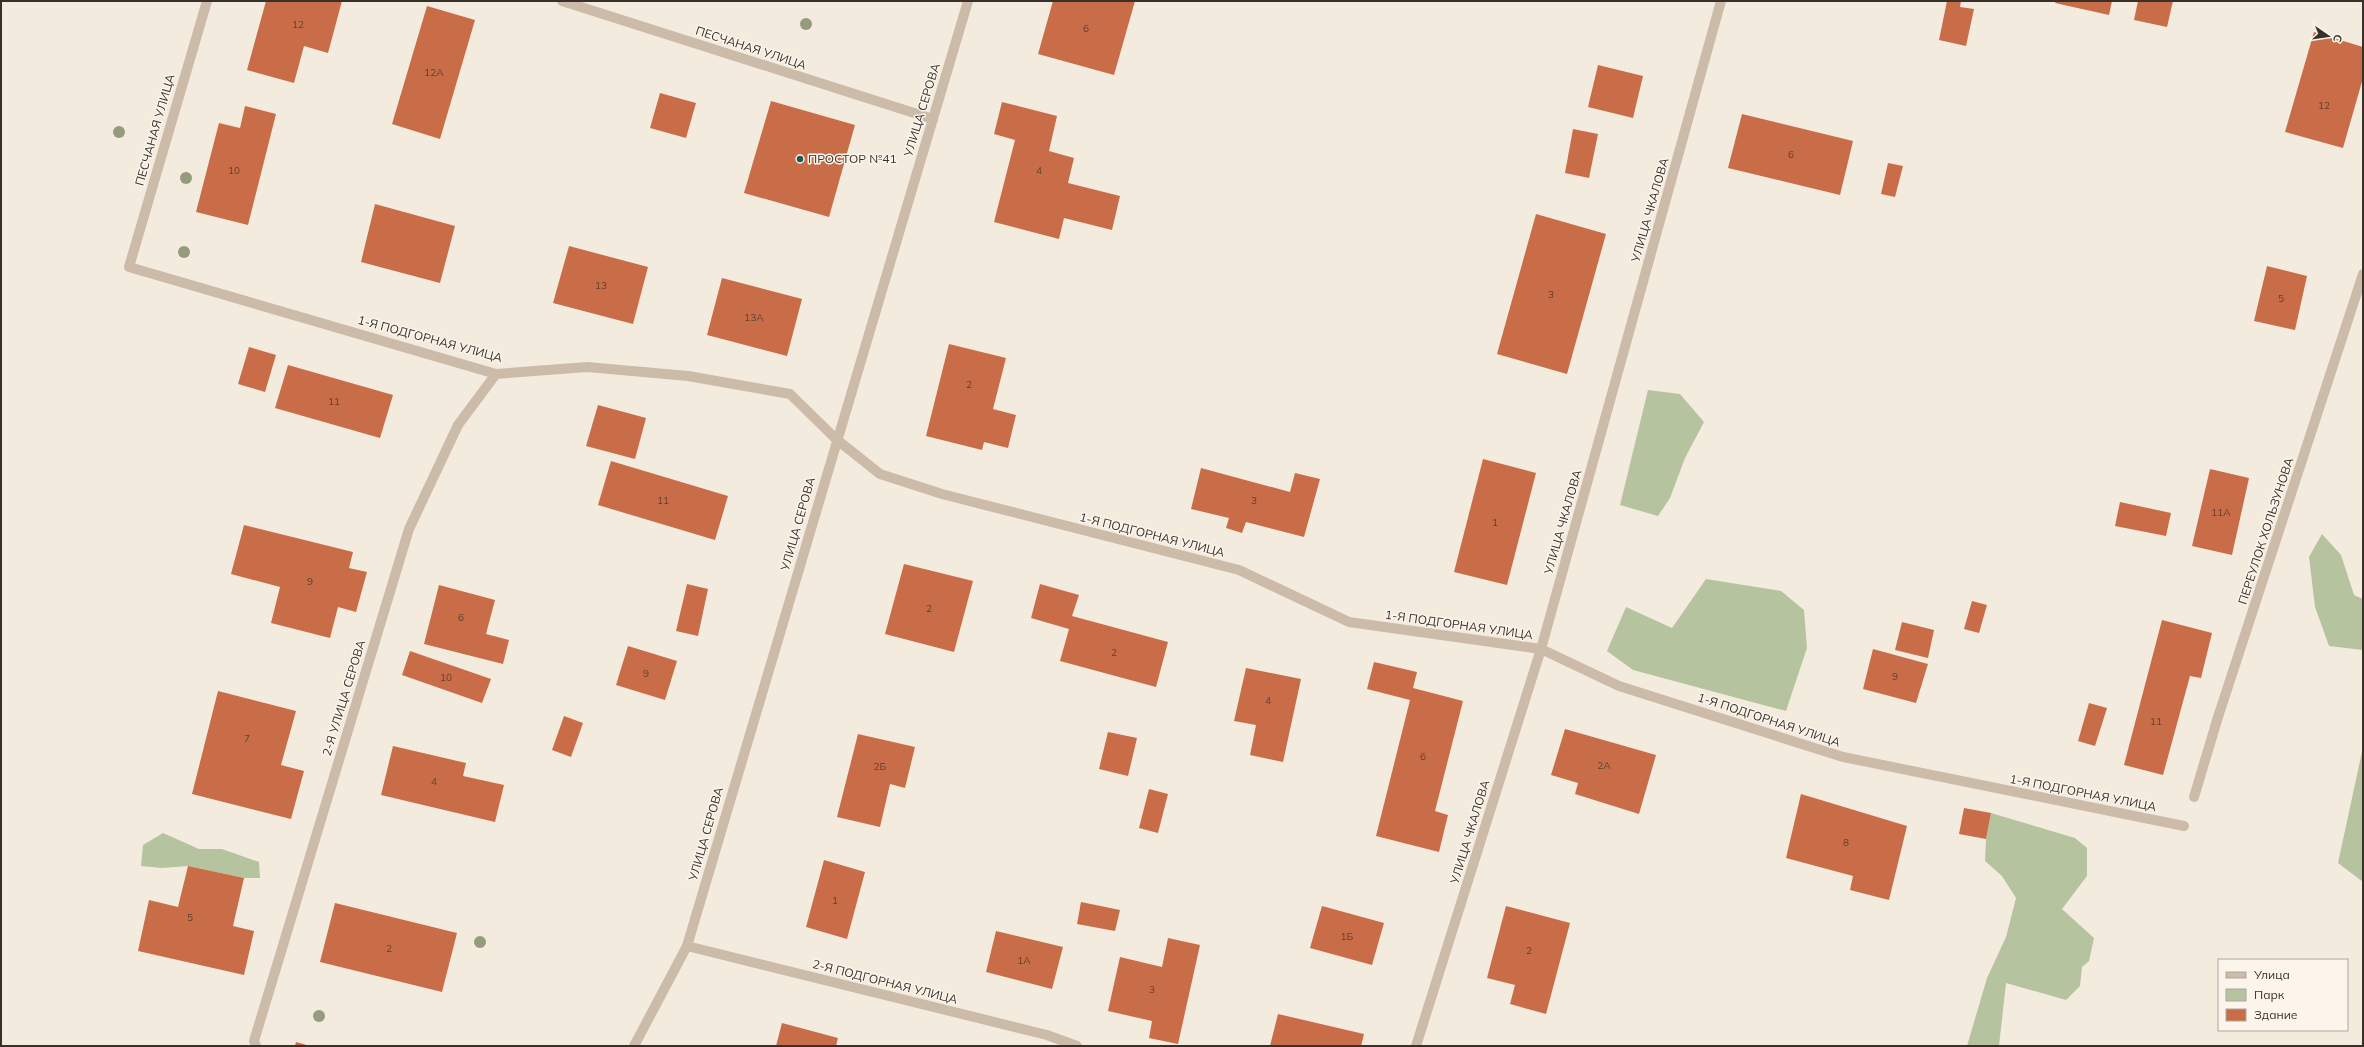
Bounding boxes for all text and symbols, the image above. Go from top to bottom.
north arrow [2308,16,2348,56]
house number: 12 [292,18,304,31]
house number: 6 [1083,22,1089,35]
street label: ПЕСЧАНАЯ УЛИЦА [694,23,809,73]
text: С [2330,33,2345,44]
street label: УЛИЦА СЕРОВА [900,61,943,159]
house number: 12А [424,66,444,79]
street label: ПЕСЧАНАЯ УЛИЦА [131,72,178,187]
house number: 12 [2318,99,2330,112]
house number: 6 [1788,148,1794,161]
place label: ПРОСТОР №41 [808,151,897,166]
marker: ПРОСТОР №41 [795,154,805,164]
street label: УЛИЦА ЧКАЛОВА [1627,156,1672,265]
house number: 10 [228,164,240,177]
house number: 4 [1036,164,1042,177]
house number: 13 [595,279,607,292]
house number: 3 [1548,288,1554,301]
house number: 5 [2278,292,2284,305]
house number: 13А [744,311,764,324]
street label: 1-Я ПОДГОРНАЯ УЛИЦА [356,312,504,365]
house number: 2 [966,378,972,391]
house number: 11 [328,395,340,408]
street label: ПЕРЕУЛОК ХОЛЬЗУНОВА [2235,455,2296,606]
street label: УЛИЦА ЧКАЛОВА [1540,468,1585,577]
street label: УЛИЦА СЕРОВА [777,475,818,573]
house number: 11 [657,494,669,507]
house number: 3 [1251,494,1257,507]
house number: 11А [2211,506,2231,519]
street label: 1-Я ПОДГОРНАЯ УЛИЦА [1078,509,1226,560]
house number: 1 [1492,516,1498,529]
house number: 9 [307,575,313,588]
house number: 2 [926,602,932,615]
street label: 1-Я ПОДГОРНАЯ УЛИЦА [1384,607,1534,642]
house number: 6 [458,611,464,624]
street label: 2-Я УЛИЦА СЕРОВА [319,638,368,758]
house number: 2 [1111,646,1117,659]
house number: 9 [643,667,649,680]
house number: 9 [1892,670,1898,683]
house number: 10 [440,671,452,684]
street label: 1-Я ПОДГОРНАЯ УЛИЦА [1696,689,1843,750]
house number: 4 [1265,694,1271,707]
house number: 11 [2150,715,2162,728]
house number: 7 [244,732,250,745]
house number: 6 [1420,750,1426,763]
house number: 2А [1597,759,1611,772]
house number: 2Б [874,760,887,773]
street label: 1-Я ПОДГОРНАЯ УЛИЦА [2008,771,2158,814]
house number: 4 [431,775,437,788]
street label: УЛИЦА ЧКАЛОВА [1446,778,1492,887]
street label: УЛИЦА СЕРОВА [685,785,726,883]
house number: 8 [1843,836,1849,849]
house number: 1 [832,894,838,907]
house number: 5 [187,911,193,924]
house number: 1Б [1341,930,1354,943]
house number: 2 [386,942,392,955]
house number: 2 [1526,944,1532,957]
house number: 1А [1017,954,1031,967]
street label: 2-Я ПОДГОРНАЯ УЛИЦА [811,956,959,1007]
legend [2218,959,2348,1031]
text: Улица [2253,967,2290,982]
house number: 3 [1149,983,1155,996]
text: Парк [2254,987,2285,1002]
text: Здание [2254,1007,2298,1022]

